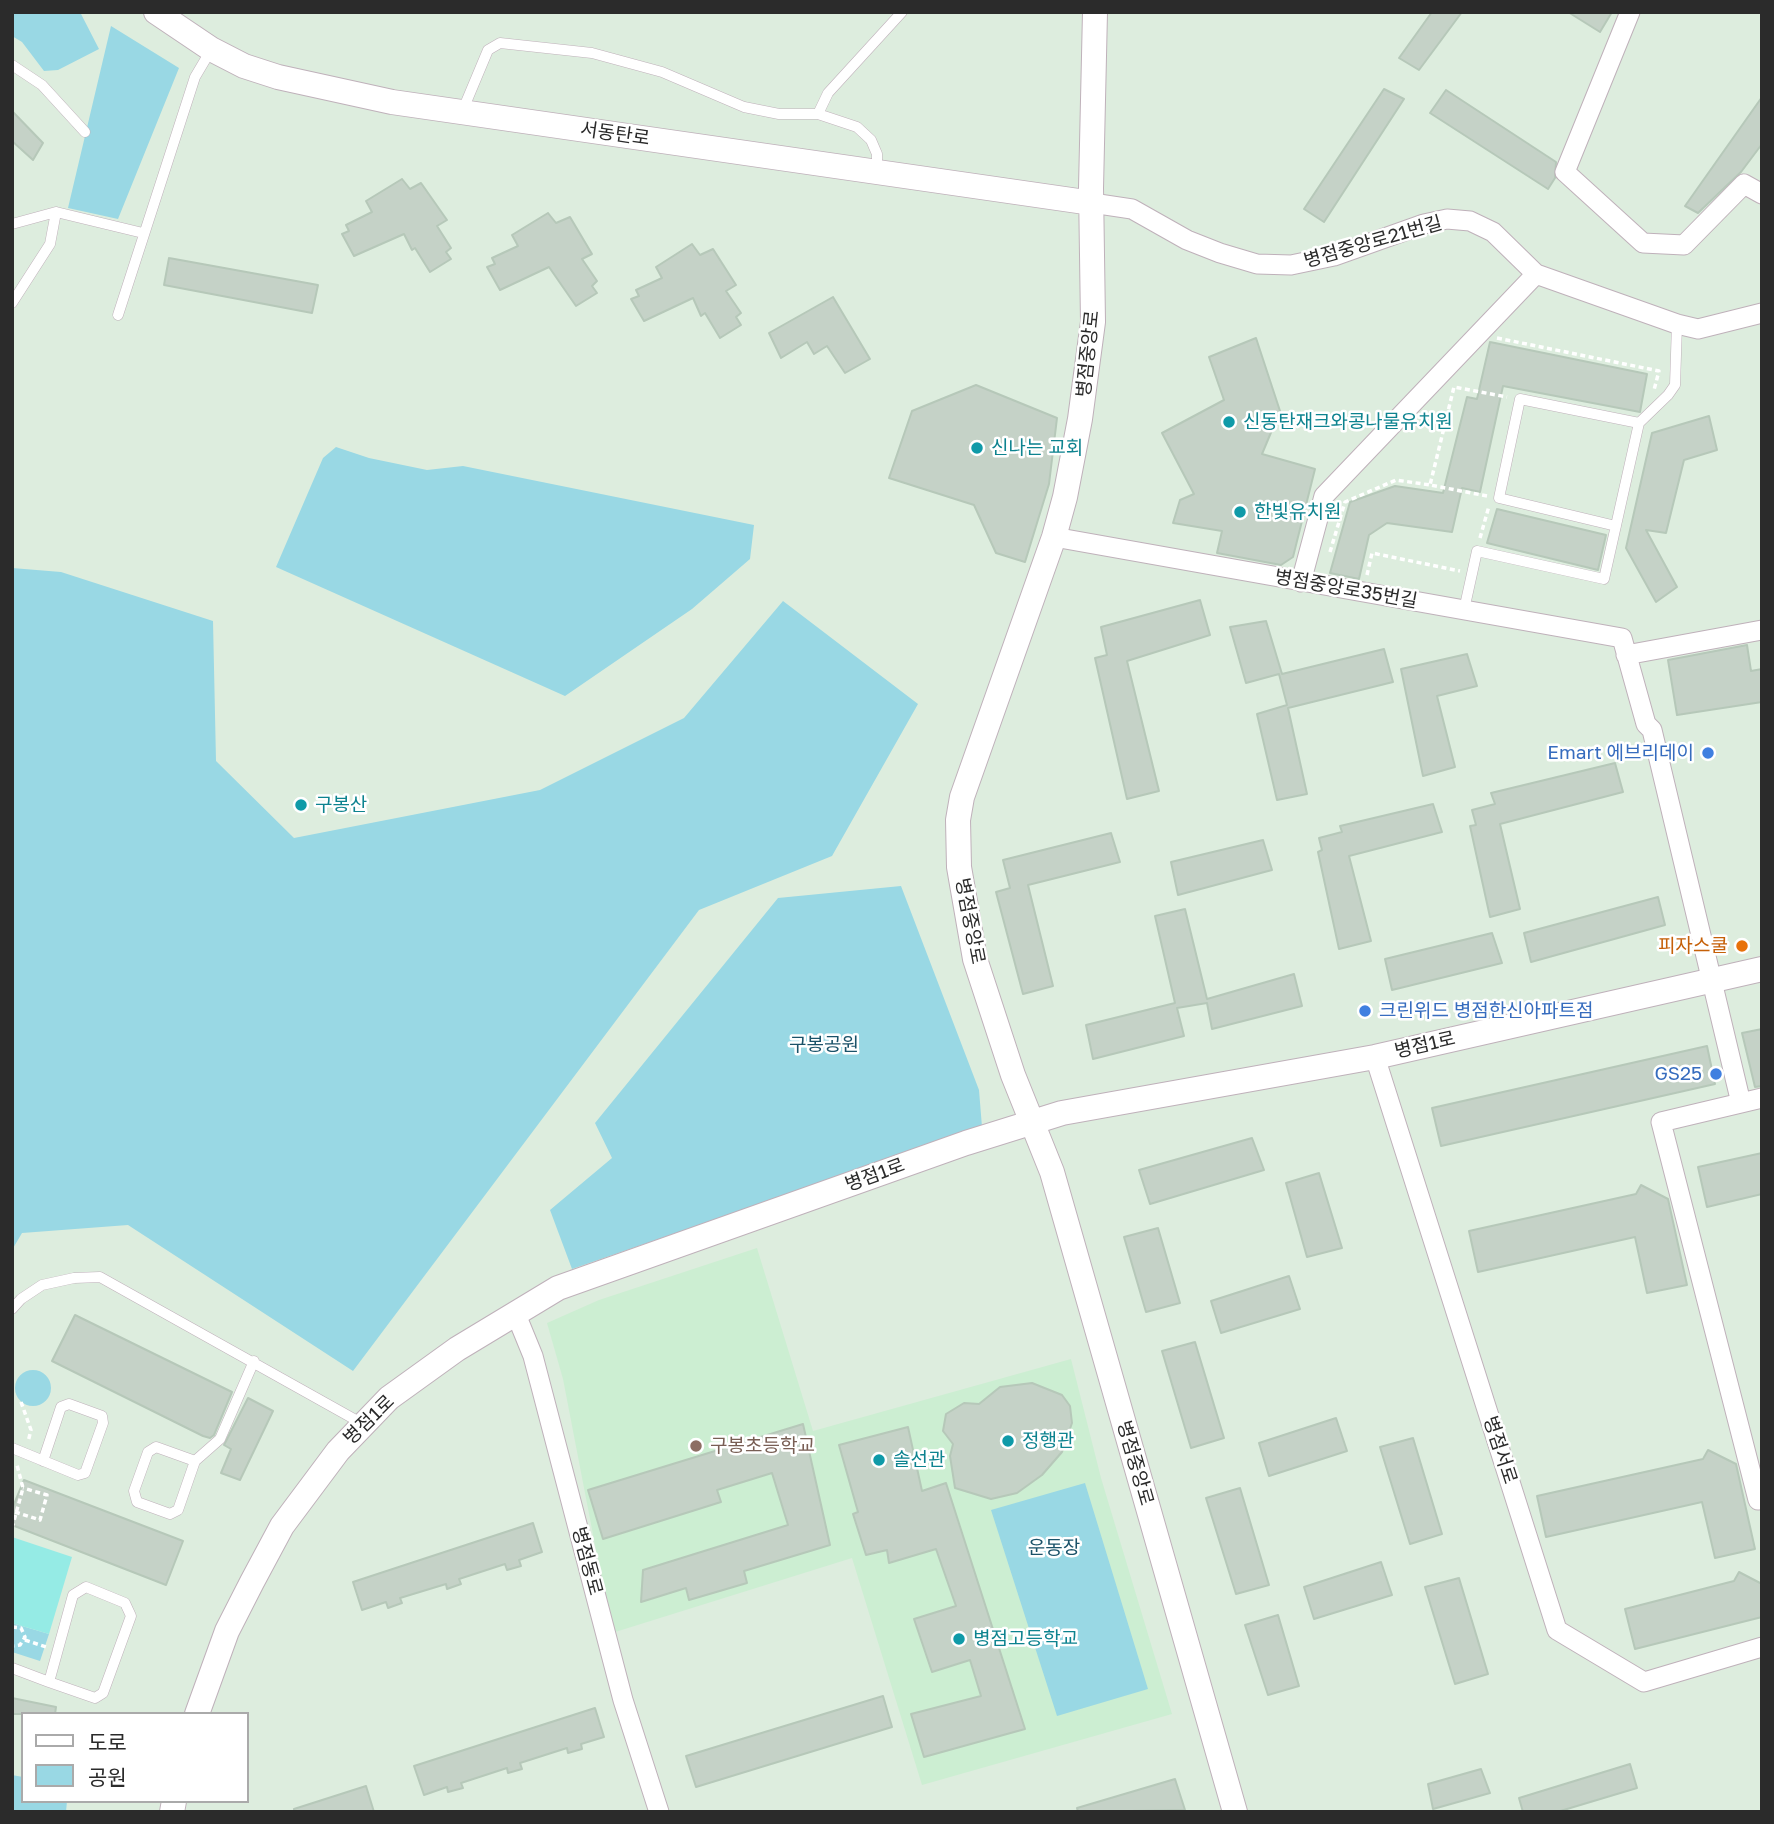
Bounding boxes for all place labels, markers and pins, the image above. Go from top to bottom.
place label: 신동탄재크와콩나물유치원 [1243,411,1453,433]
marker: 신동탄재크와콩나물유치원 [1221,414,1237,430]
place label: 신나는 교회 [991,437,1083,459]
marker: 신나는 교회 [969,440,985,456]
place label: 한빛유치원 [1254,501,1341,523]
marker: 한빛유치원 [1232,504,1248,520]
place label: Emart 에브리데이 [1547,742,1694,764]
marker: Emart 에브리데이 [1700,745,1716,761]
place label: 구봉산 [315,794,367,816]
marker: 구봉산 [293,797,309,813]
place label: 피자스쿨 [1658,935,1728,957]
marker: 피자스쿨 [1734,938,1750,954]
place label: 크린위드 병점한신아파트점 [1379,1000,1594,1022]
marker: 크린위드 병점한신아파트점 [1357,1003,1373,1019]
place label: GS25 [1654,1063,1702,1085]
marker: GS25 [1708,1066,1724,1082]
place label: 정행관 [1022,1430,1074,1452]
marker: 정행관 [1000,1433,1016,1449]
place label: 구봉초등학교 [710,1435,815,1457]
marker: 구봉초등학교 [688,1438,704,1454]
place label: 솔선관 [893,1449,945,1471]
marker: 솔선관 [871,1452,887,1468]
place label: 병점고등학교 [973,1628,1078,1650]
marker: 병점고등학교 [951,1631,967,1647]

